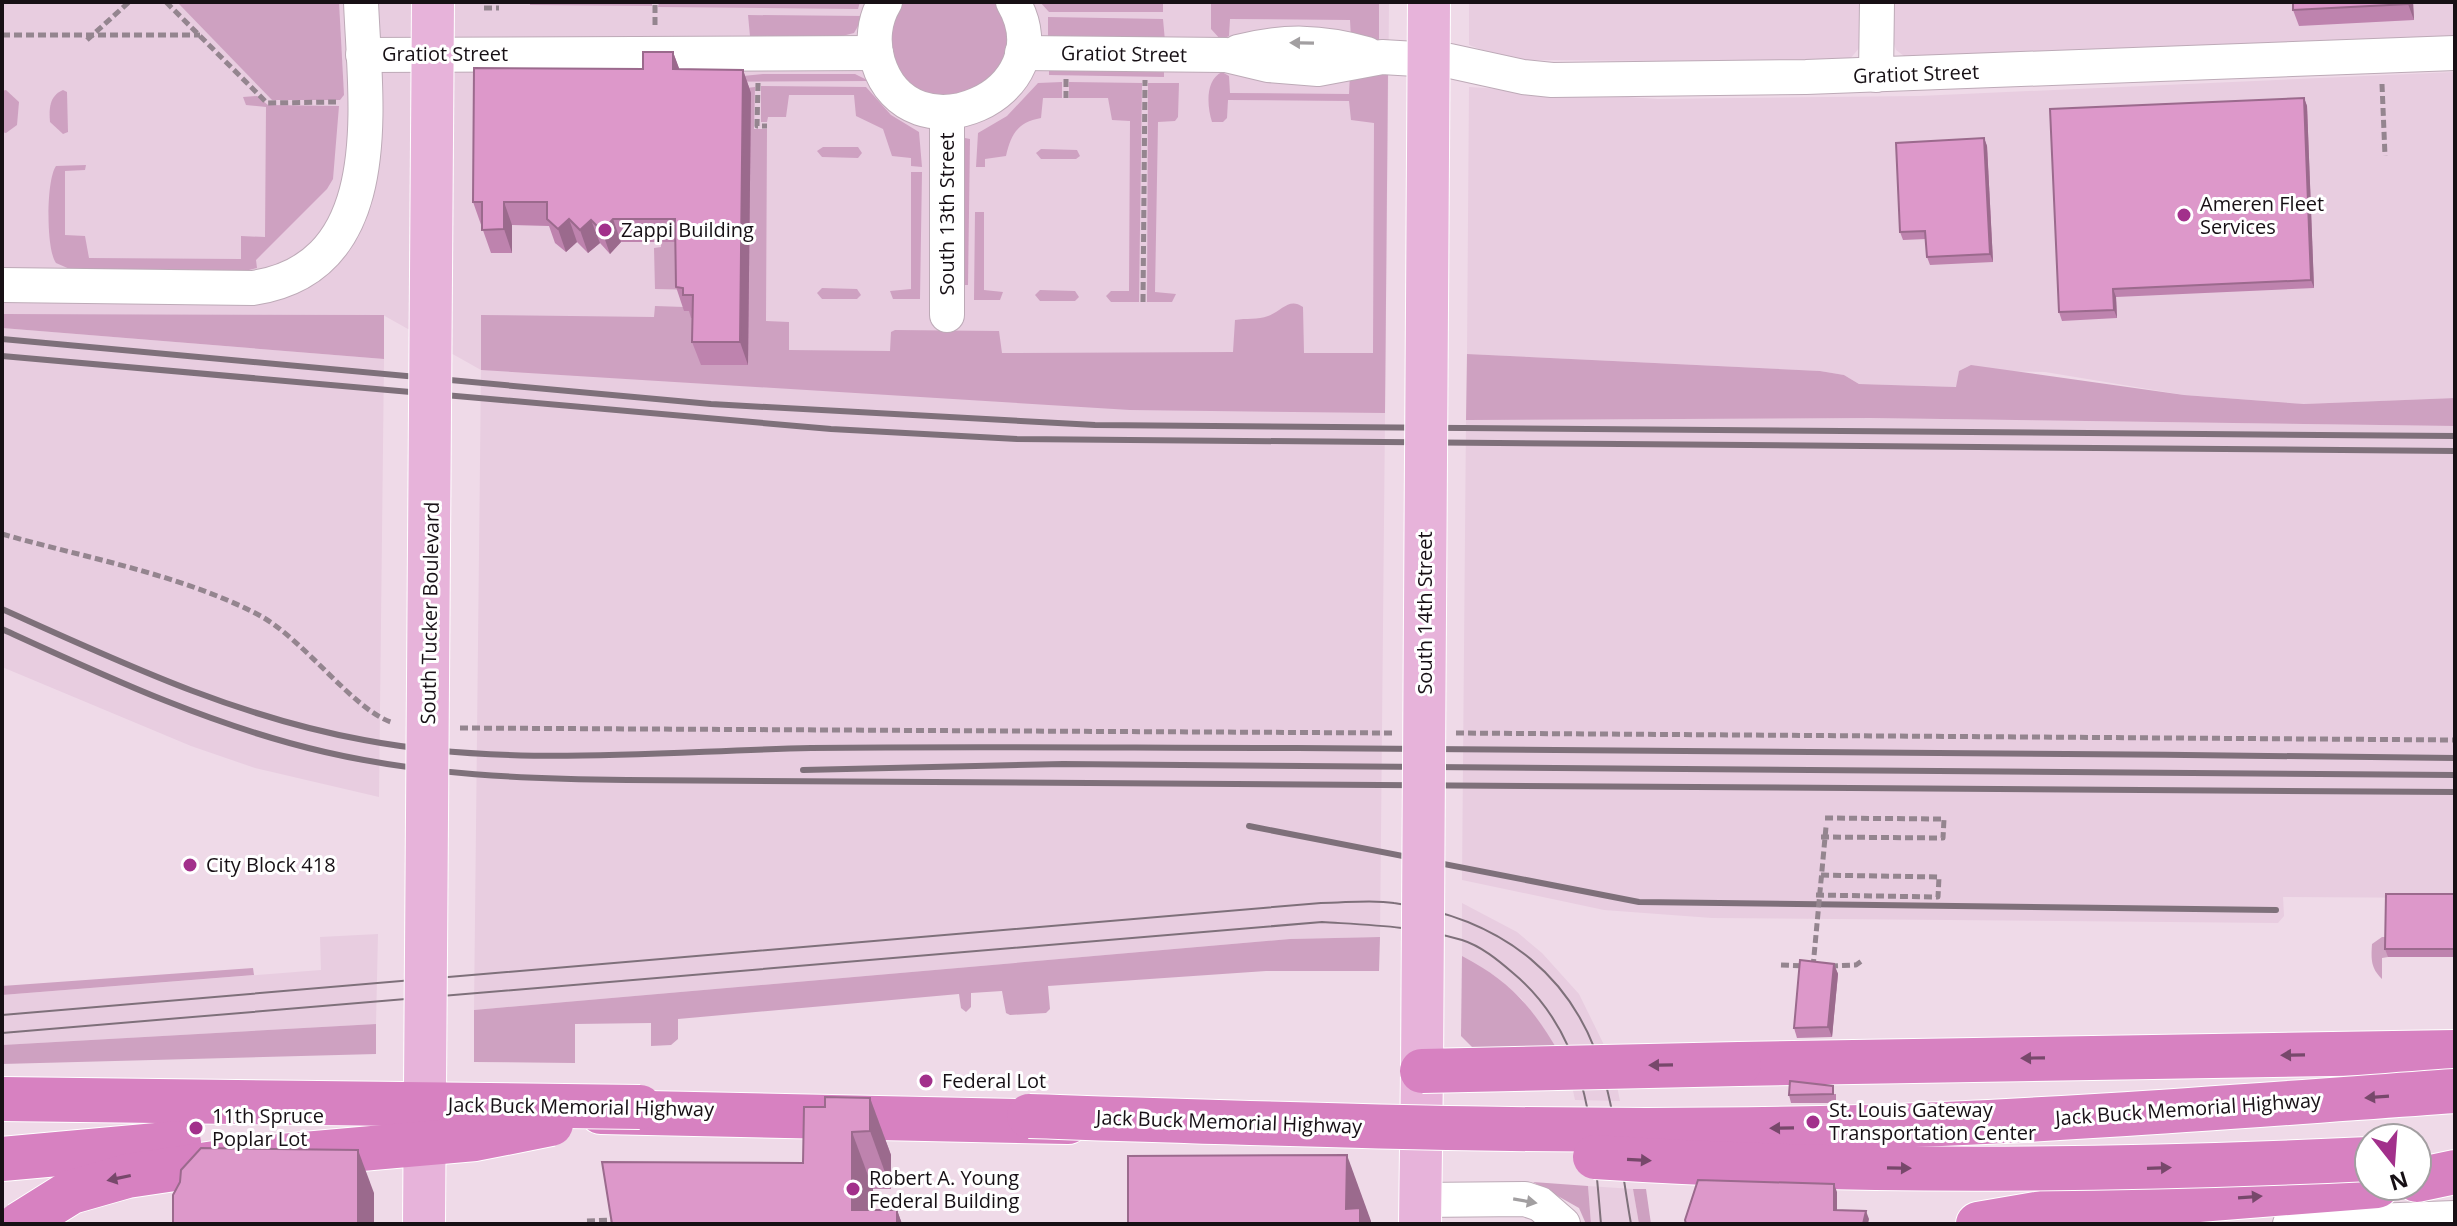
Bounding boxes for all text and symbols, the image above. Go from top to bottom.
one-way arrow [1289,36,1314,49]
street label: Gratiot Street [1061,39,1187,68]
street label: Gratiot Street [382,40,508,67]
street label: Gratiot Street [1852,58,1980,89]
street label: South 13th Street [933,132,960,296]
place label: Ameren Fleet Services [2200,190,2324,240]
marker: Ameren Fleet Services [2175,206,2193,224]
place label: Zappi Building [621,216,754,243]
marker: Zappi Building [596,221,614,239]
street label: South Tucker Boulevard [414,501,445,725]
street label: South 14th Street [1411,531,1438,695]
place label: City Block 418 [206,851,336,878]
marker: City Block 418 [181,856,199,874]
one-way arrow [2280,1049,2305,1061]
one-way arrow [2020,1052,2045,1064]
one-way arrow [1648,1059,1673,1072]
place label: Federal Lot [942,1067,1046,1094]
marker: Federal Lot [917,1072,935,1090]
street label: Jack Buck Memorial Highway [2052,1086,2323,1131]
street label: Jack Buck Memorial Highway [446,1091,715,1122]
one-way arrow [2364,1091,2389,1104]
place label: St. Louis Gateway Transportation Center [1829,1096,2036,1146]
place label: 11th Spruce Poplar Lot [212,1102,324,1152]
street label: Jack Buck Memorial Highway [1094,1103,1363,1140]
marker: St. Louis Gateway Transportation Center [1804,1113,1822,1131]
marker: 11th Spruce Poplar Lot [187,1119,205,1137]
one-way arrow [1769,1122,1794,1134]
north arrow [2353,1122,2433,1202]
one-way arrow [1627,1153,1652,1166]
one-way arrow [2147,1161,2172,1174]
one-way arrow [1887,1162,1912,1175]
place label: Robert A. Young Federal Building [869,1164,1019,1214]
text: N [2386,1165,2412,1199]
one-way arrow [107,1172,132,1185]
marker: Robert A. Young Federal Building [844,1180,862,1198]
one-way arrow [2238,1190,2263,1203]
one-way arrow [1513,1195,1538,1207]

